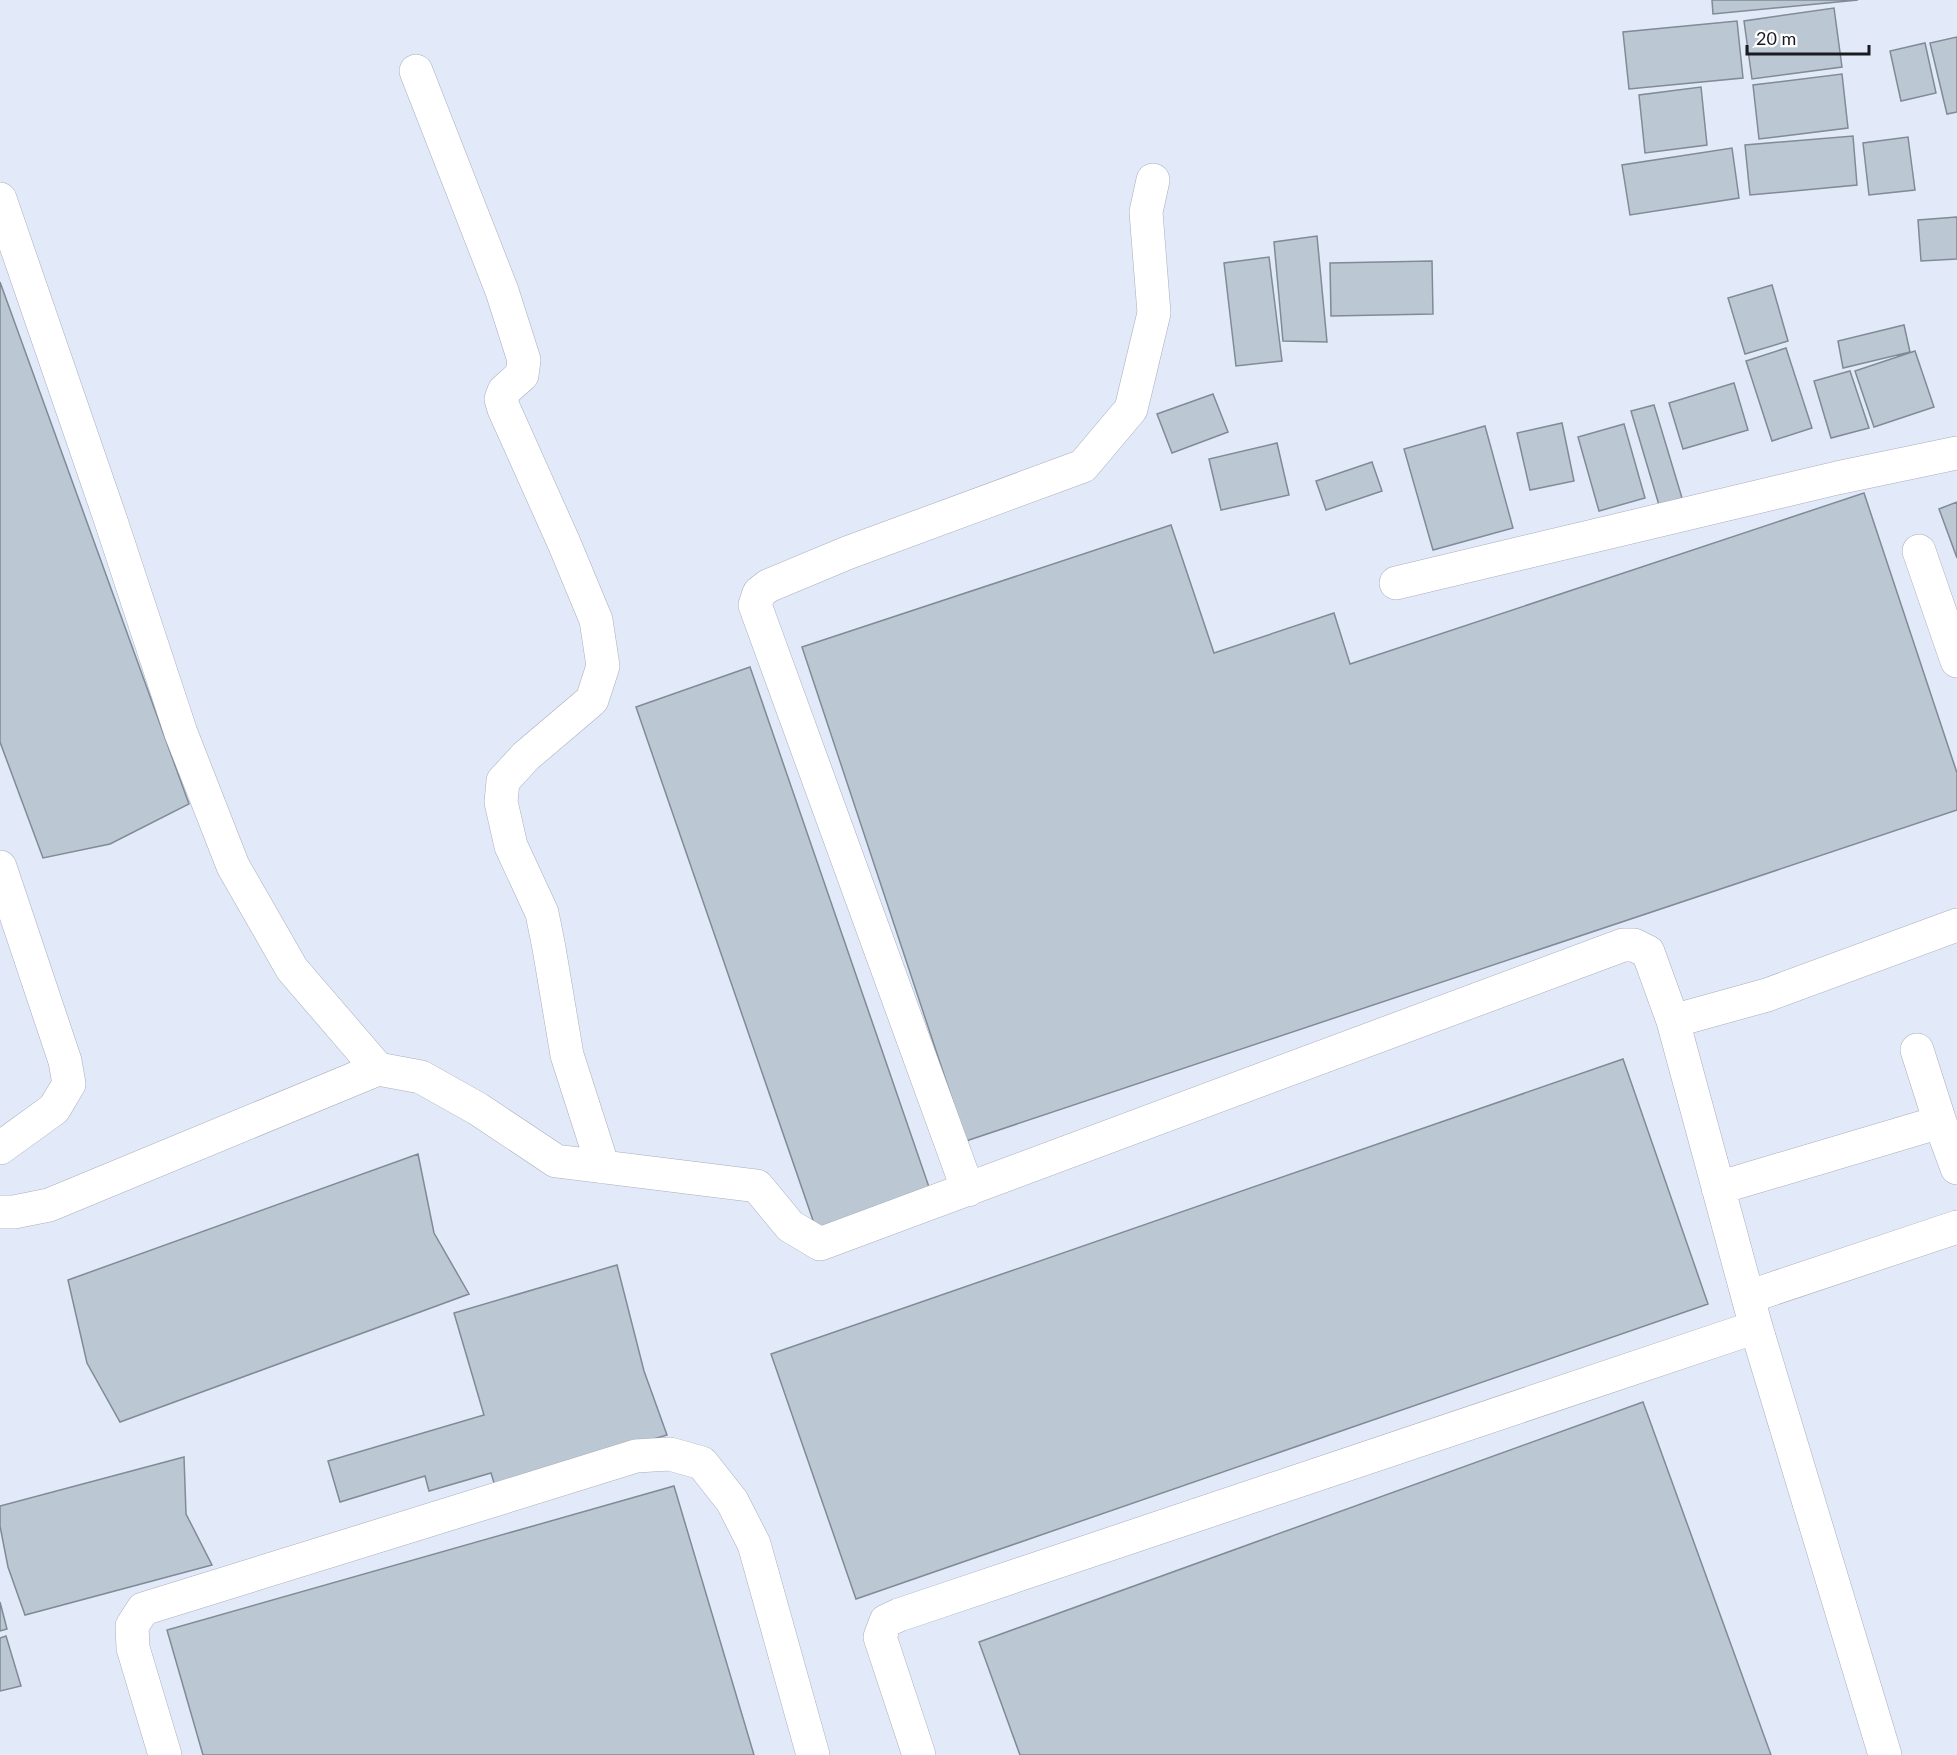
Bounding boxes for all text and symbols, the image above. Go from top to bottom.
scale bar [1747,18,1868,56]
text: 20 m [1756,27,1796,49]

